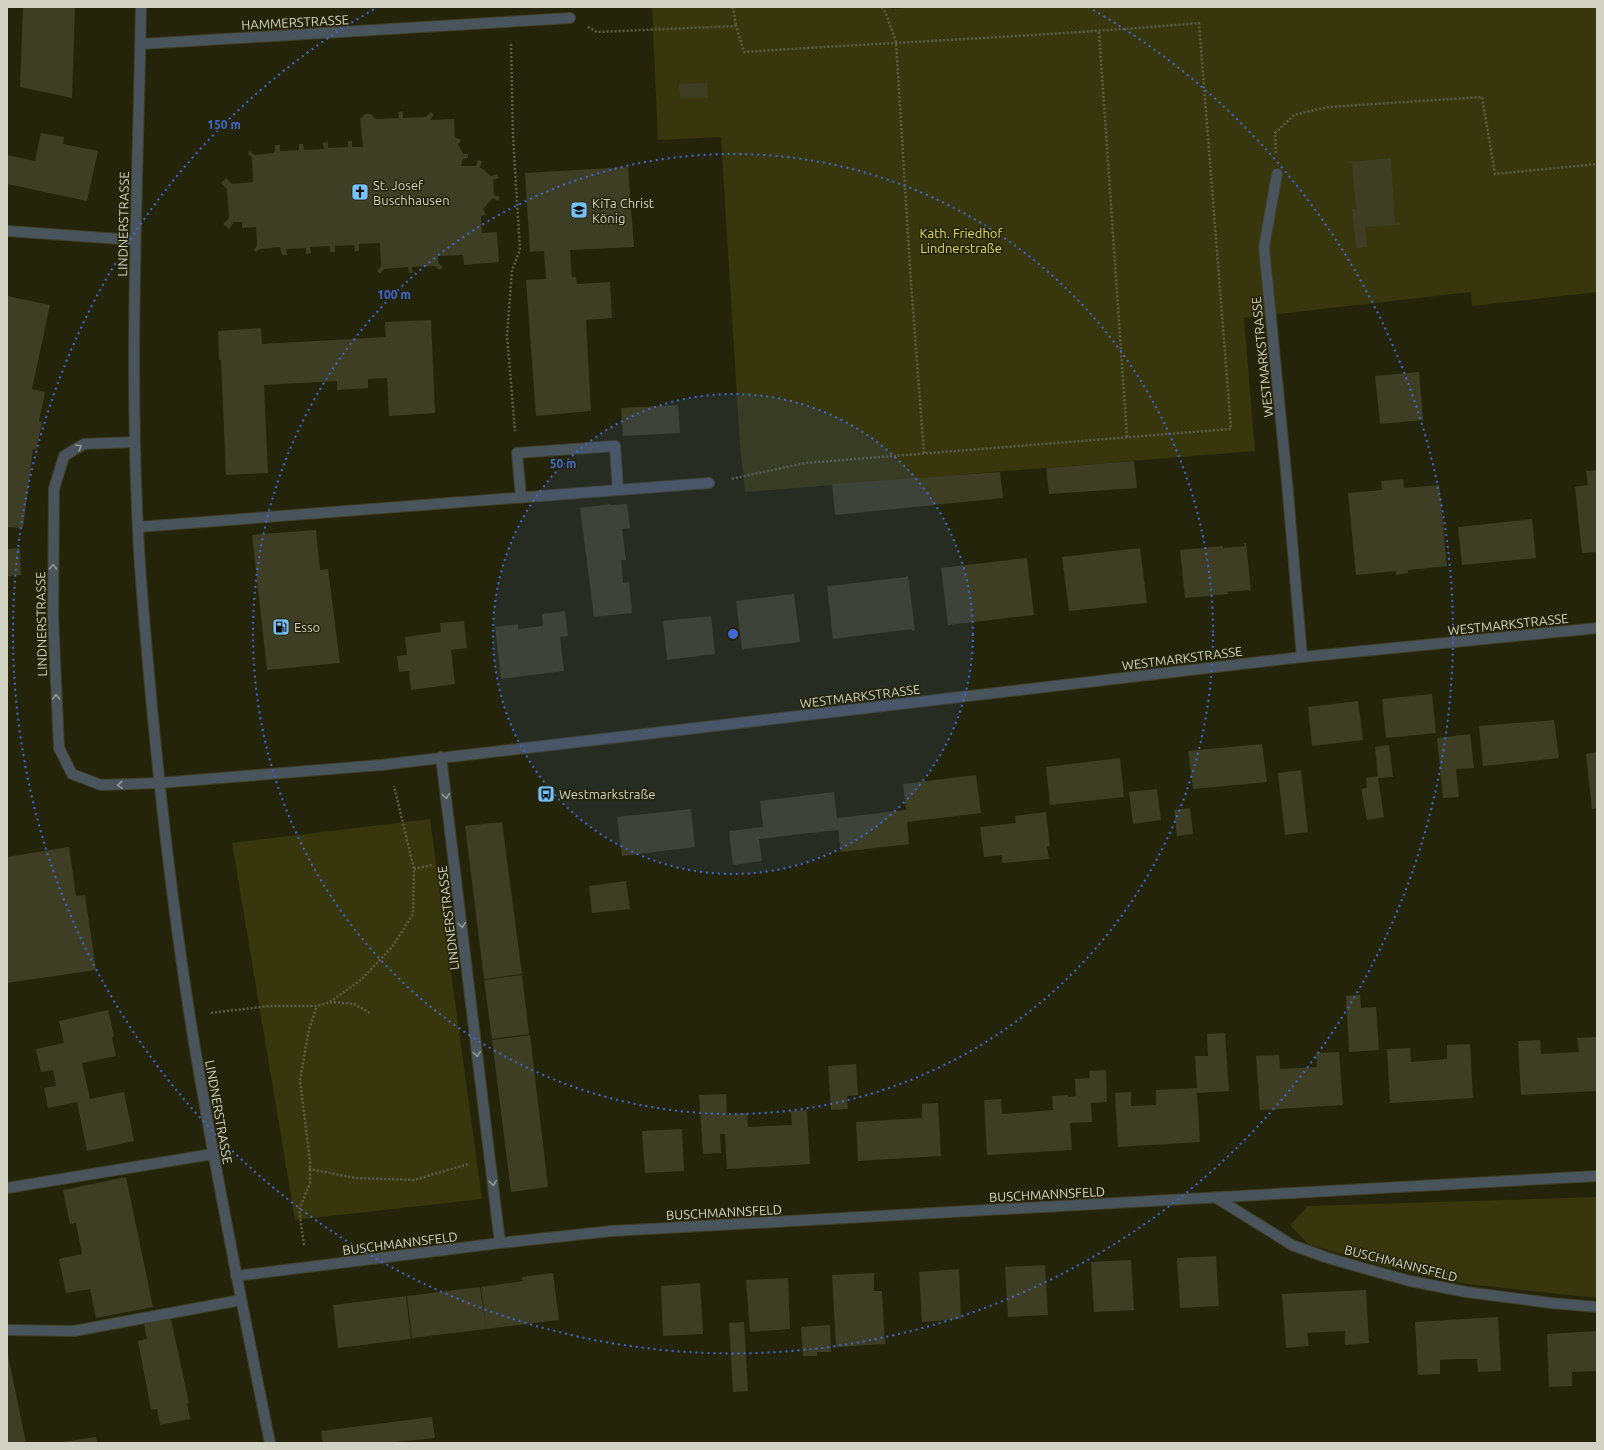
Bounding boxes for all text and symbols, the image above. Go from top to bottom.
street label: HAMMERSTRASSE [241,12,349,32]
text: 150 m [207,118,241,131]
street label: LINDNERSTRASSE [115,171,131,277]
place label: St. Josef Buschhausen [373,178,450,207]
church icon: St. Josef Buschhausen [350,182,370,202]
place label: KiTa Christ König [592,196,654,225]
school or university icon: KiTa Christ König [569,200,589,220]
park label: Kath. Friedhof Lindnerstraße [920,226,1002,255]
text: 100 m [377,288,411,301]
street label: WESTMARKSTRASSE [1249,296,1275,418]
one-way arrow [74,445,82,452]
text: 50 m [550,457,576,470]
one-way arrow [49,564,57,570]
street label: LINDNERSTRASSE [33,571,49,677]
street label: WESTMARKSTRASSE [1447,611,1569,637]
fuel station icon: Esso [271,617,291,637]
place label: Esso [294,620,320,634]
centre of rings [726,627,740,641]
street label: WESTMARKSTRASSE [1121,644,1243,672]
street label: WESTMARKSTRASSE [799,682,921,710]
one-way arrow [52,694,61,700]
one-way arrow [117,780,123,789]
bus stop icon: Westmarkstraße [536,784,556,804]
place label: Westmarkstraße [559,787,656,801]
one-way arrow [441,793,450,799]
street label: LINDNERSTRASSE [435,865,461,971]
one-way arrow [457,922,466,928]
one-way arrow [472,1051,481,1057]
street label: LINDNERSTRASSE [203,1059,235,1165]
one-way arrow [488,1180,497,1186]
street label: BUSCHMANNSFELD [989,1184,1105,1204]
street label: BUSCHMANNSFELD [666,1202,782,1222]
street label: BUSCHMANNSFELD [342,1229,458,1257]
street label: BUSCHMANNSFELD [1343,1242,1459,1284]

